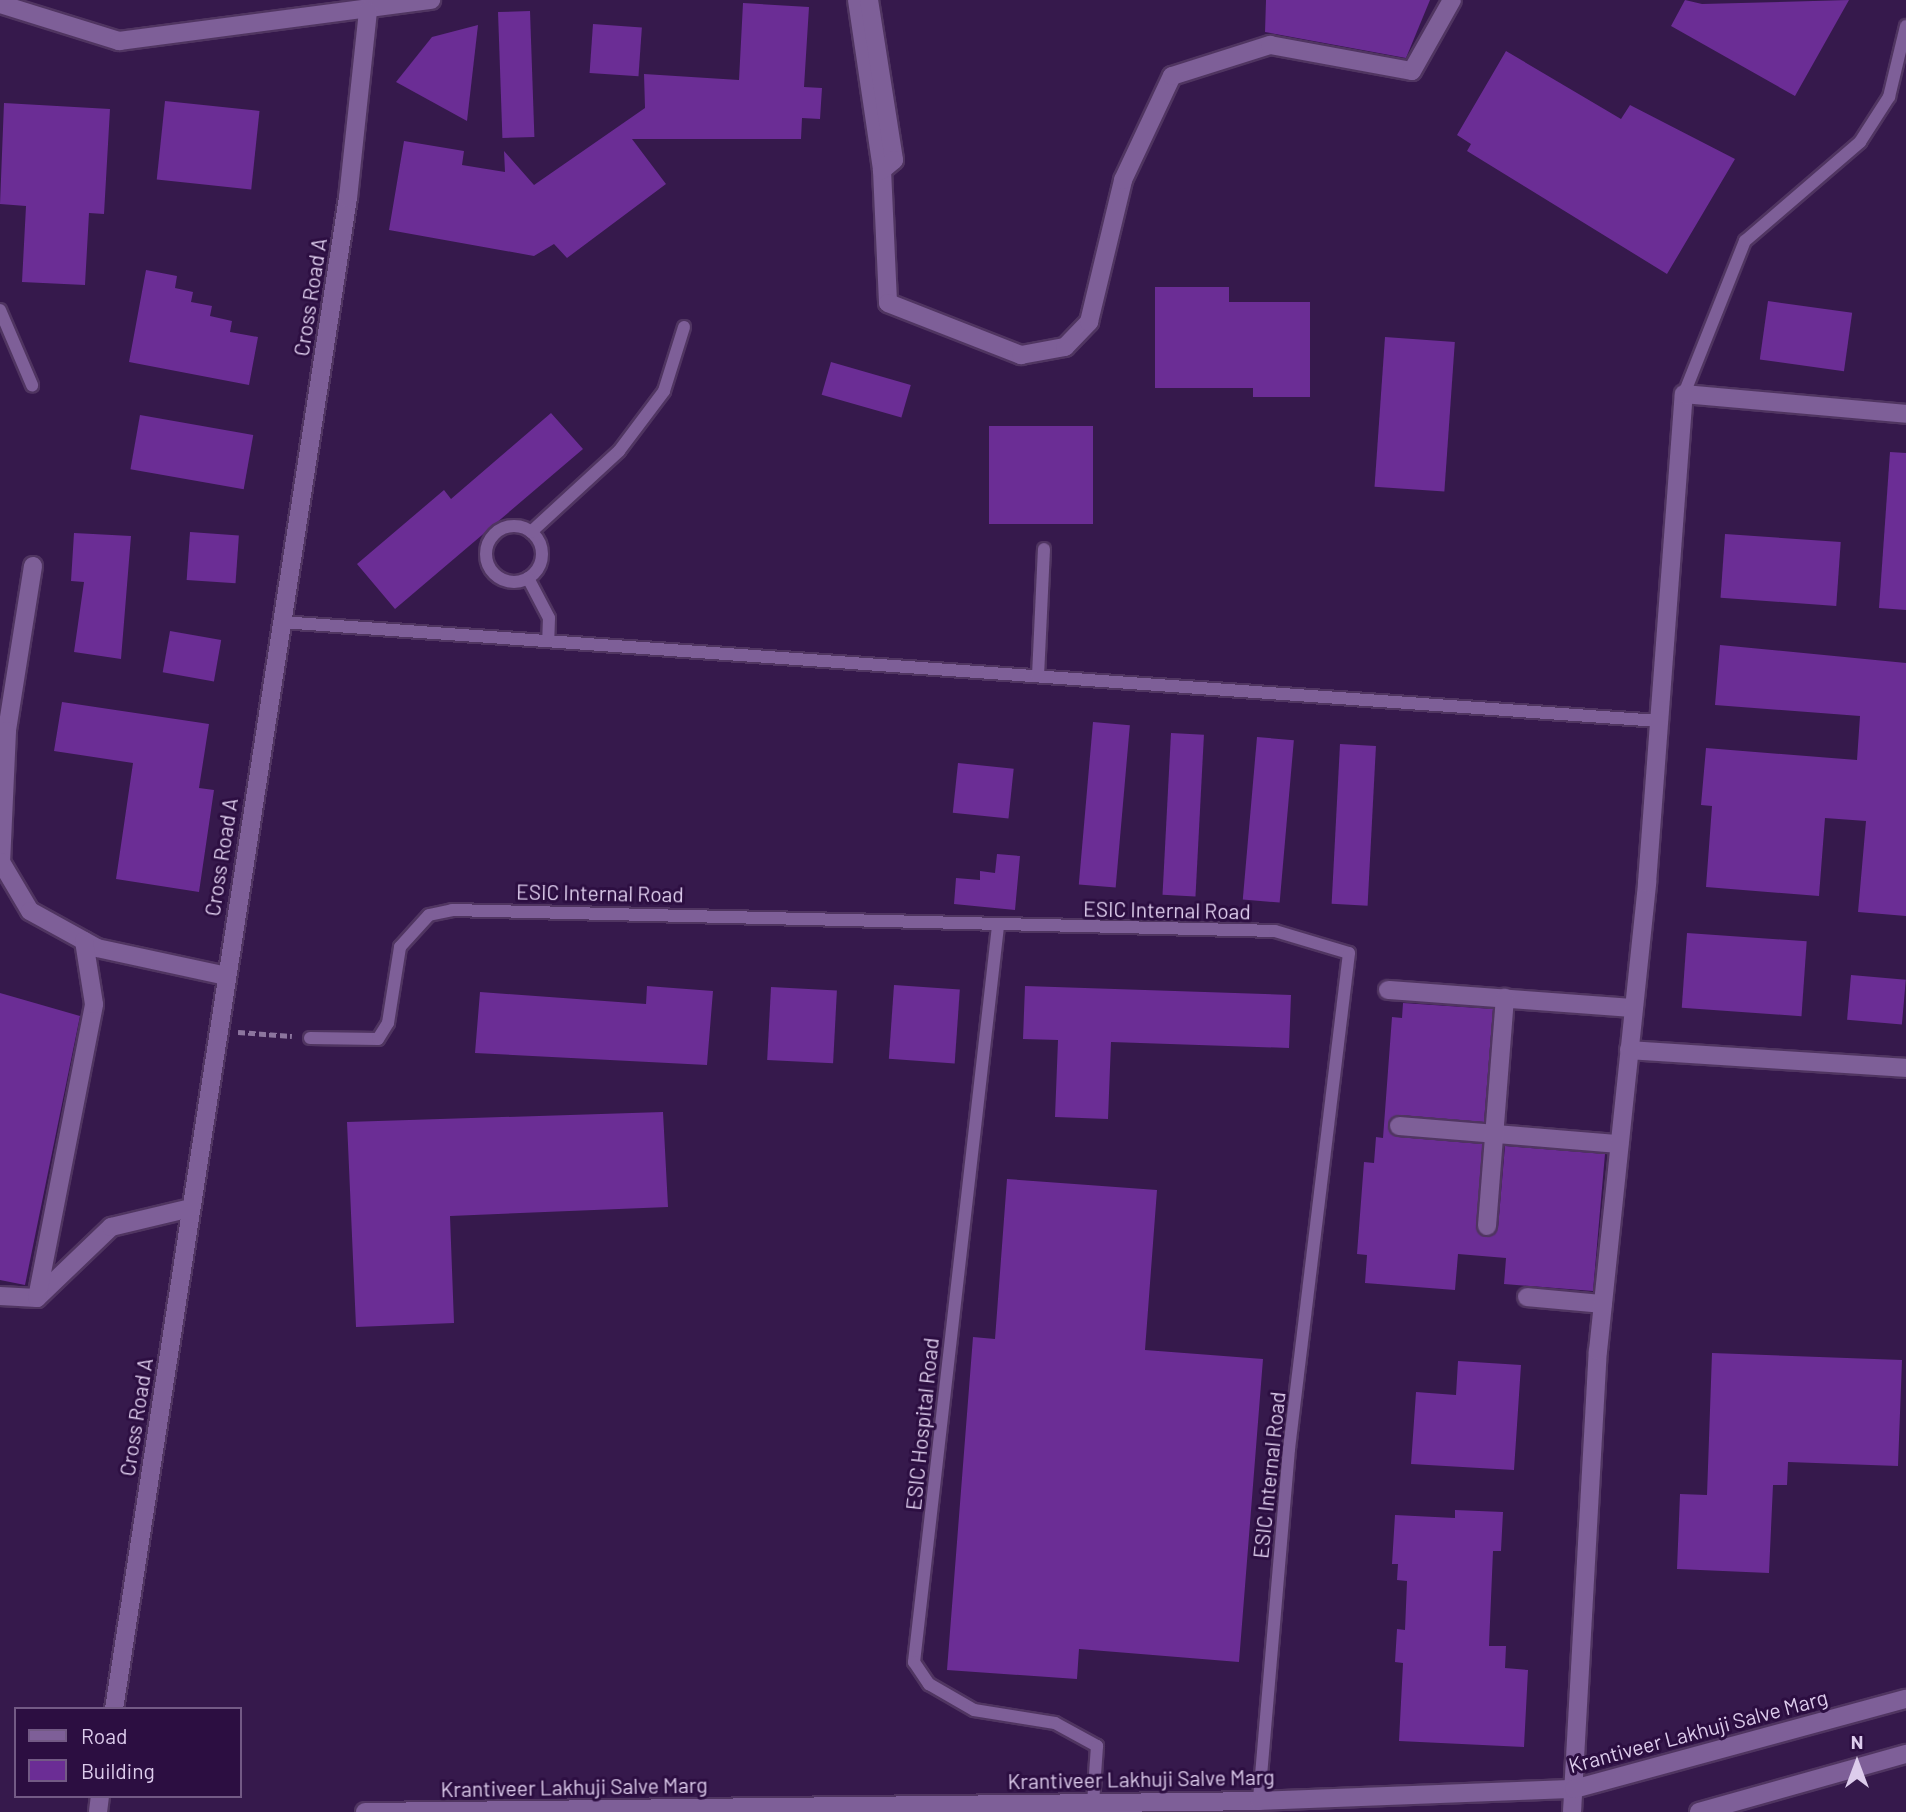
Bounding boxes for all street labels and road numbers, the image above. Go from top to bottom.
street label: Cross Road A [288,236,332,358]
street label: Cross Road A [199,796,243,918]
street label: ESIC Internal Road [516,879,684,907]
street label: ESIC Internal Road [1083,896,1251,924]
street label: ESIC Hospital Road [900,1336,944,1512]
street label: Cross Road A [114,1356,158,1478]
street label: ESIC Internal Road [1248,1390,1290,1560]
street label: Krantiveer Lakhuji Salve Marg [1566,1684,1830,1778]
street label: Krantiveer Lakhuji Salve Marg [1007,1764,1275,1794]
street label: Krantiveer Lakhuji Salve Marg [440,1772,708,1802]

